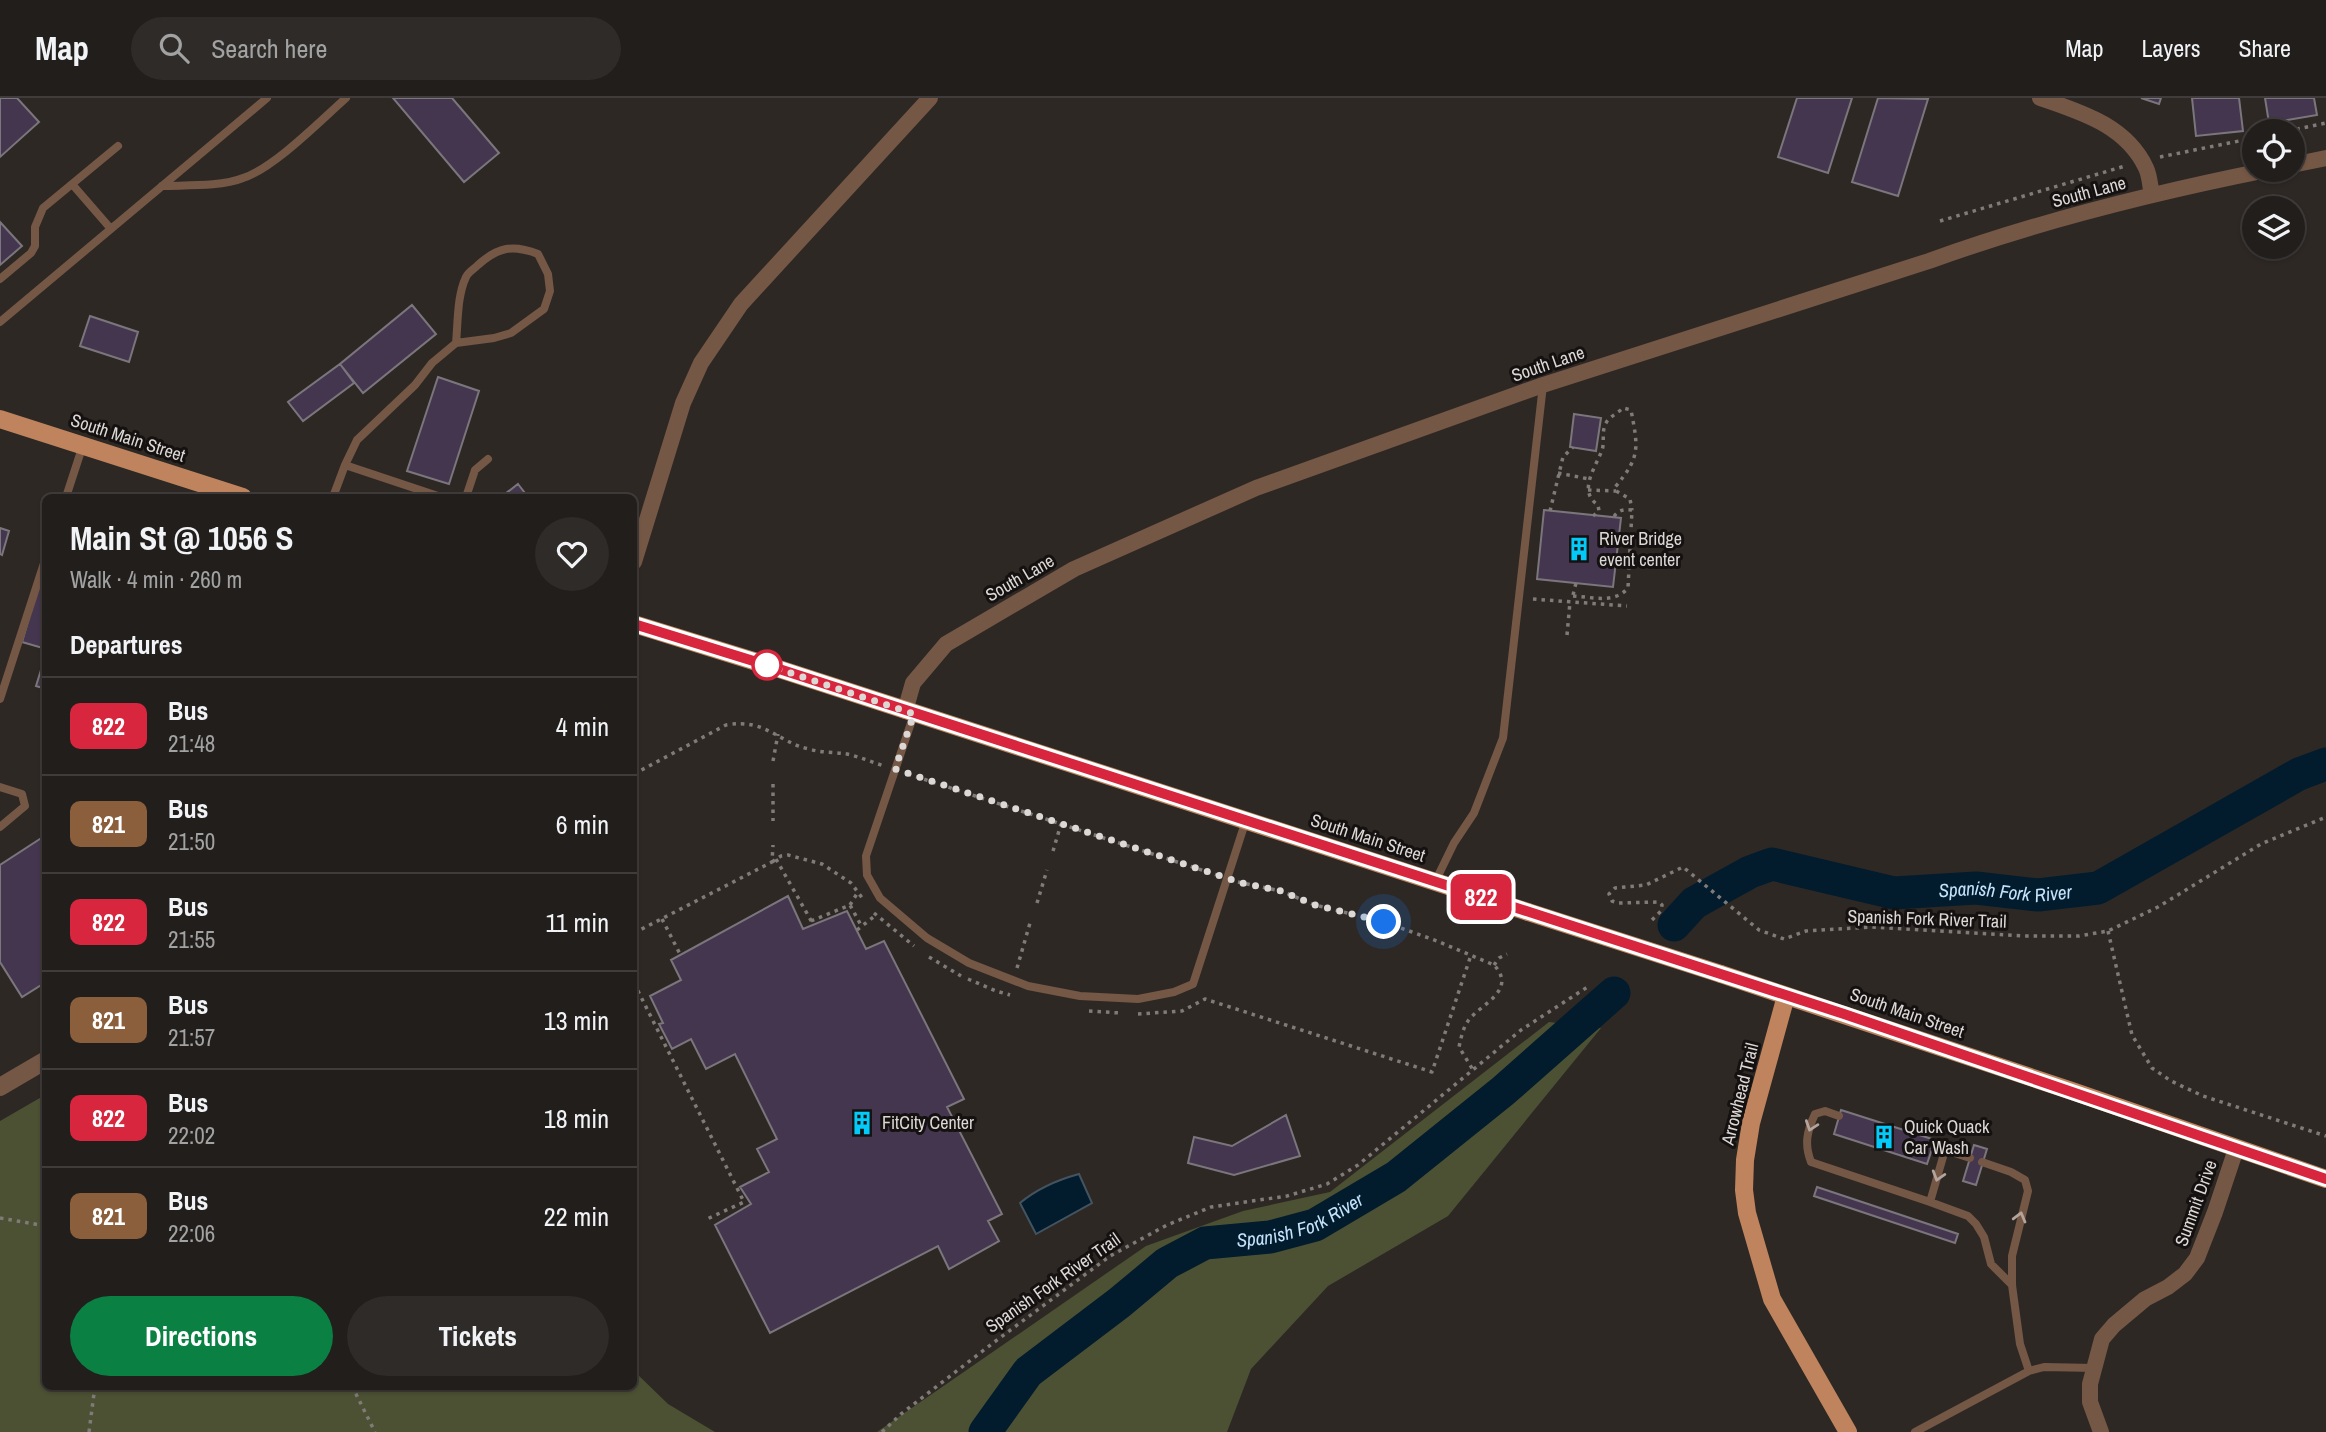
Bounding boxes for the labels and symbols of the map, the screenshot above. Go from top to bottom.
street label: South Lane [2049,170,2129,213]
street label: South Lane [1508,339,1588,388]
street label: South Main Street [68,407,189,468]
place label: River Bridge event center [1599,526,1682,572]
building icon: River Bridge event center [1565,535,1593,563]
street label: South Lane [981,548,1059,607]
unlabelled marker [752,650,782,680]
street label: South Main Street [1308,807,1429,868]
line badge: 822 [1441,874,1521,920]
water label: Spanish Fork River [1938,875,2074,908]
street label: Spanish Fork River Trail [1847,903,2007,934]
your location [1366,904,1401,939]
street label: South Main Street [1847,981,1967,1044]
street label: Arrowhead Trail [1715,1040,1764,1148]
building icon: FitCity Center [848,1109,876,1137]
place label: FitCity Center [882,1110,974,1135]
place label: Quick Quack Car Wash [1904,1114,1990,1160]
one-way arrow [1805,1119,1819,1131]
building icon: Quick Quack Car Wash [1870,1123,1898,1151]
street label: Summit Drive [2168,1156,2223,1249]
one-way arrow [1931,1170,1946,1182]
water label: Spanish Fork River [1235,1186,1368,1253]
one-way arrow [2012,1212,2026,1224]
street label: Spanish Fork River Trail [980,1227,1125,1339]

